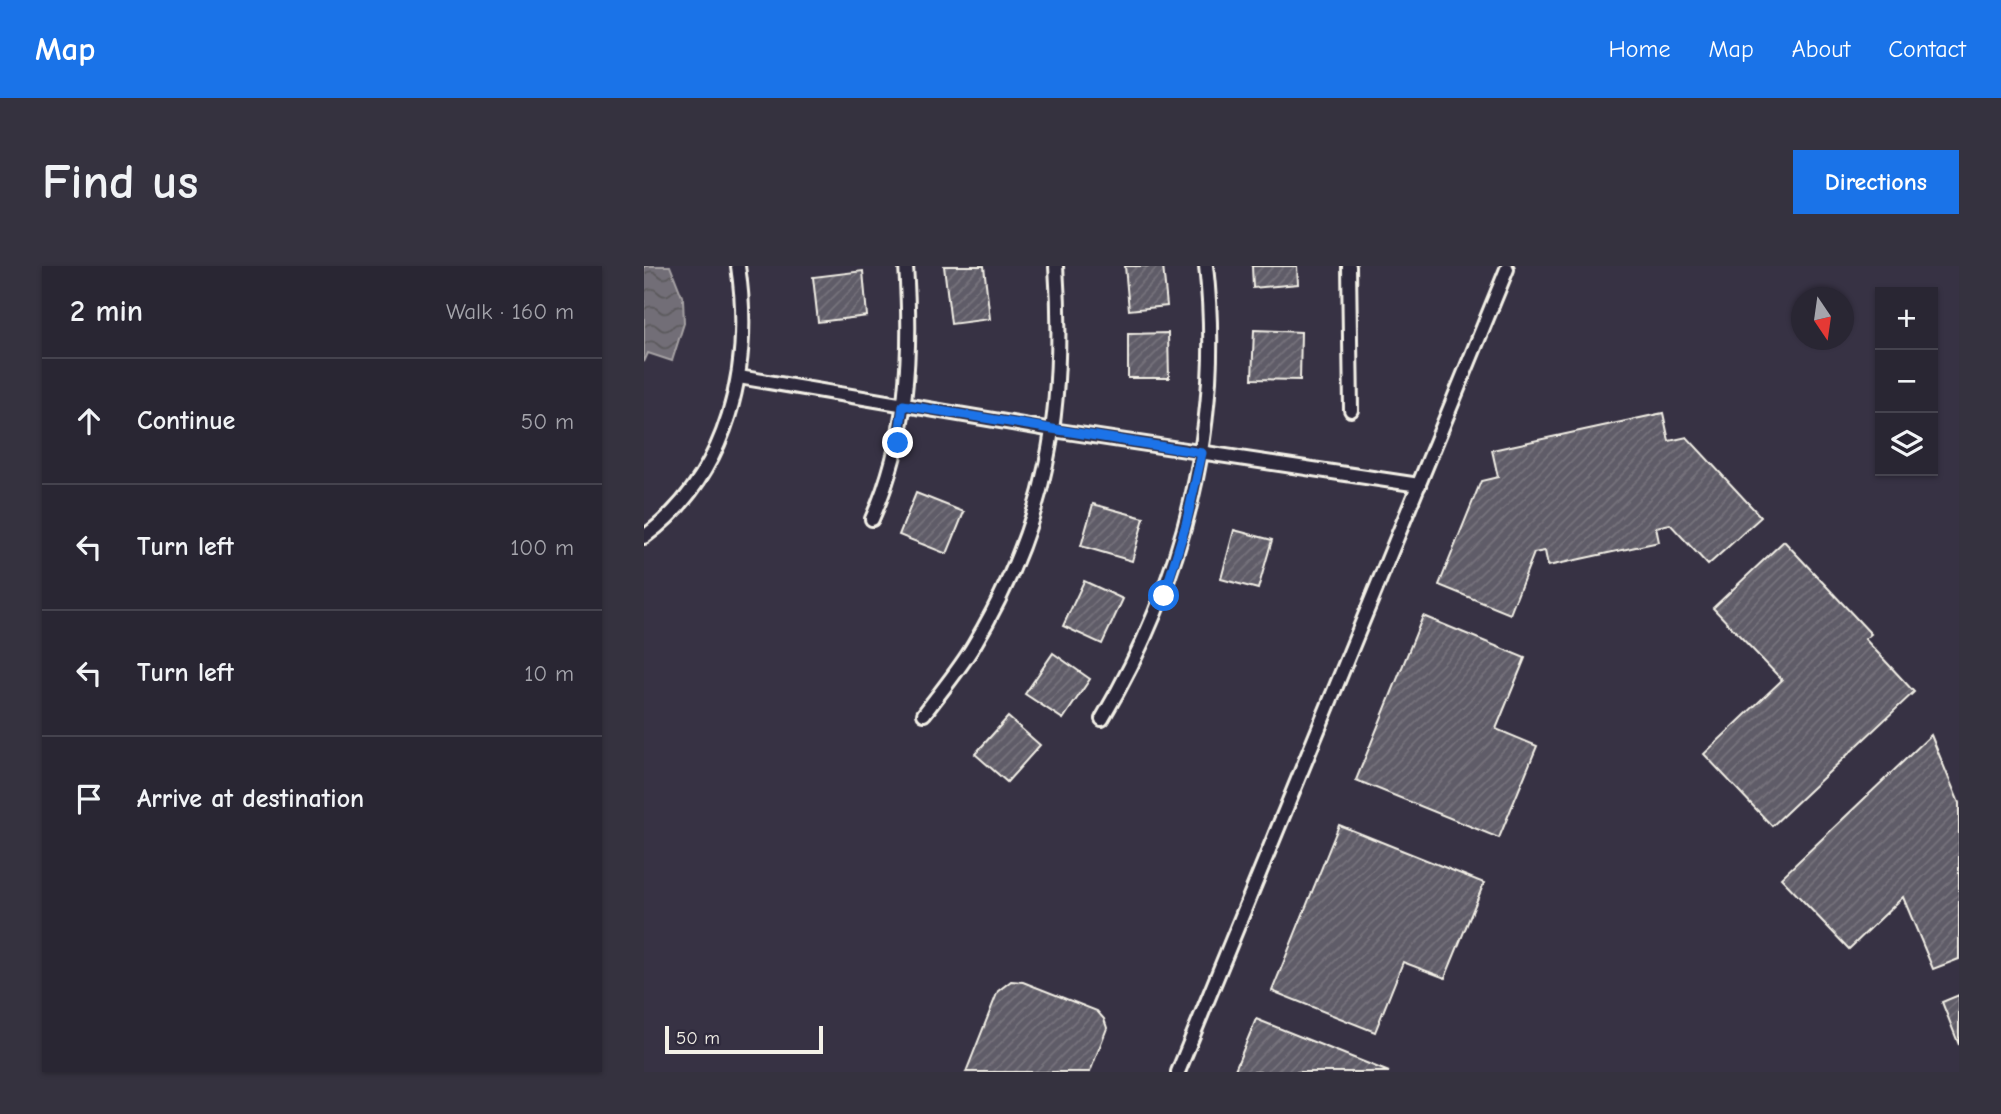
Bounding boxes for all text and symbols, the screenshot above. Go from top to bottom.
text: Map [35,30,96,68]
text: Home [1609,35,1670,63]
text: Map [1708,35,1754,63]
text: About [1792,35,1850,63]
text: Contact [1888,35,1966,63]
button: Directions [1793,150,1959,214]
text: Find us [42,154,198,210]
north arrow [1791,287,1854,350]
map controls [1875,287,1938,476]
button: + [1875,287,1938,350]
text: 2 min [70,294,143,329]
text: Walk · 160 m [446,298,574,325]
button: − [1875,350,1938,413]
icon: ahead [70,402,108,440]
text: Continue [137,406,235,436]
text: 50 m [521,408,574,435]
button: layers [1875,413,1938,476]
route end [882,427,913,458]
icon: left [70,528,108,566]
text: Turn left [137,532,234,562]
text: 100 m [510,534,574,561]
route start [1148,580,1179,611]
icon: left [70,654,108,692]
text: Turn left [137,658,234,688]
text: 10 m [524,660,574,687]
icon: arrive [70,780,108,818]
text: Arrive at destination [137,784,364,814]
scale bar [665,1023,822,1055]
text: 50 m [676,1027,720,1049]

